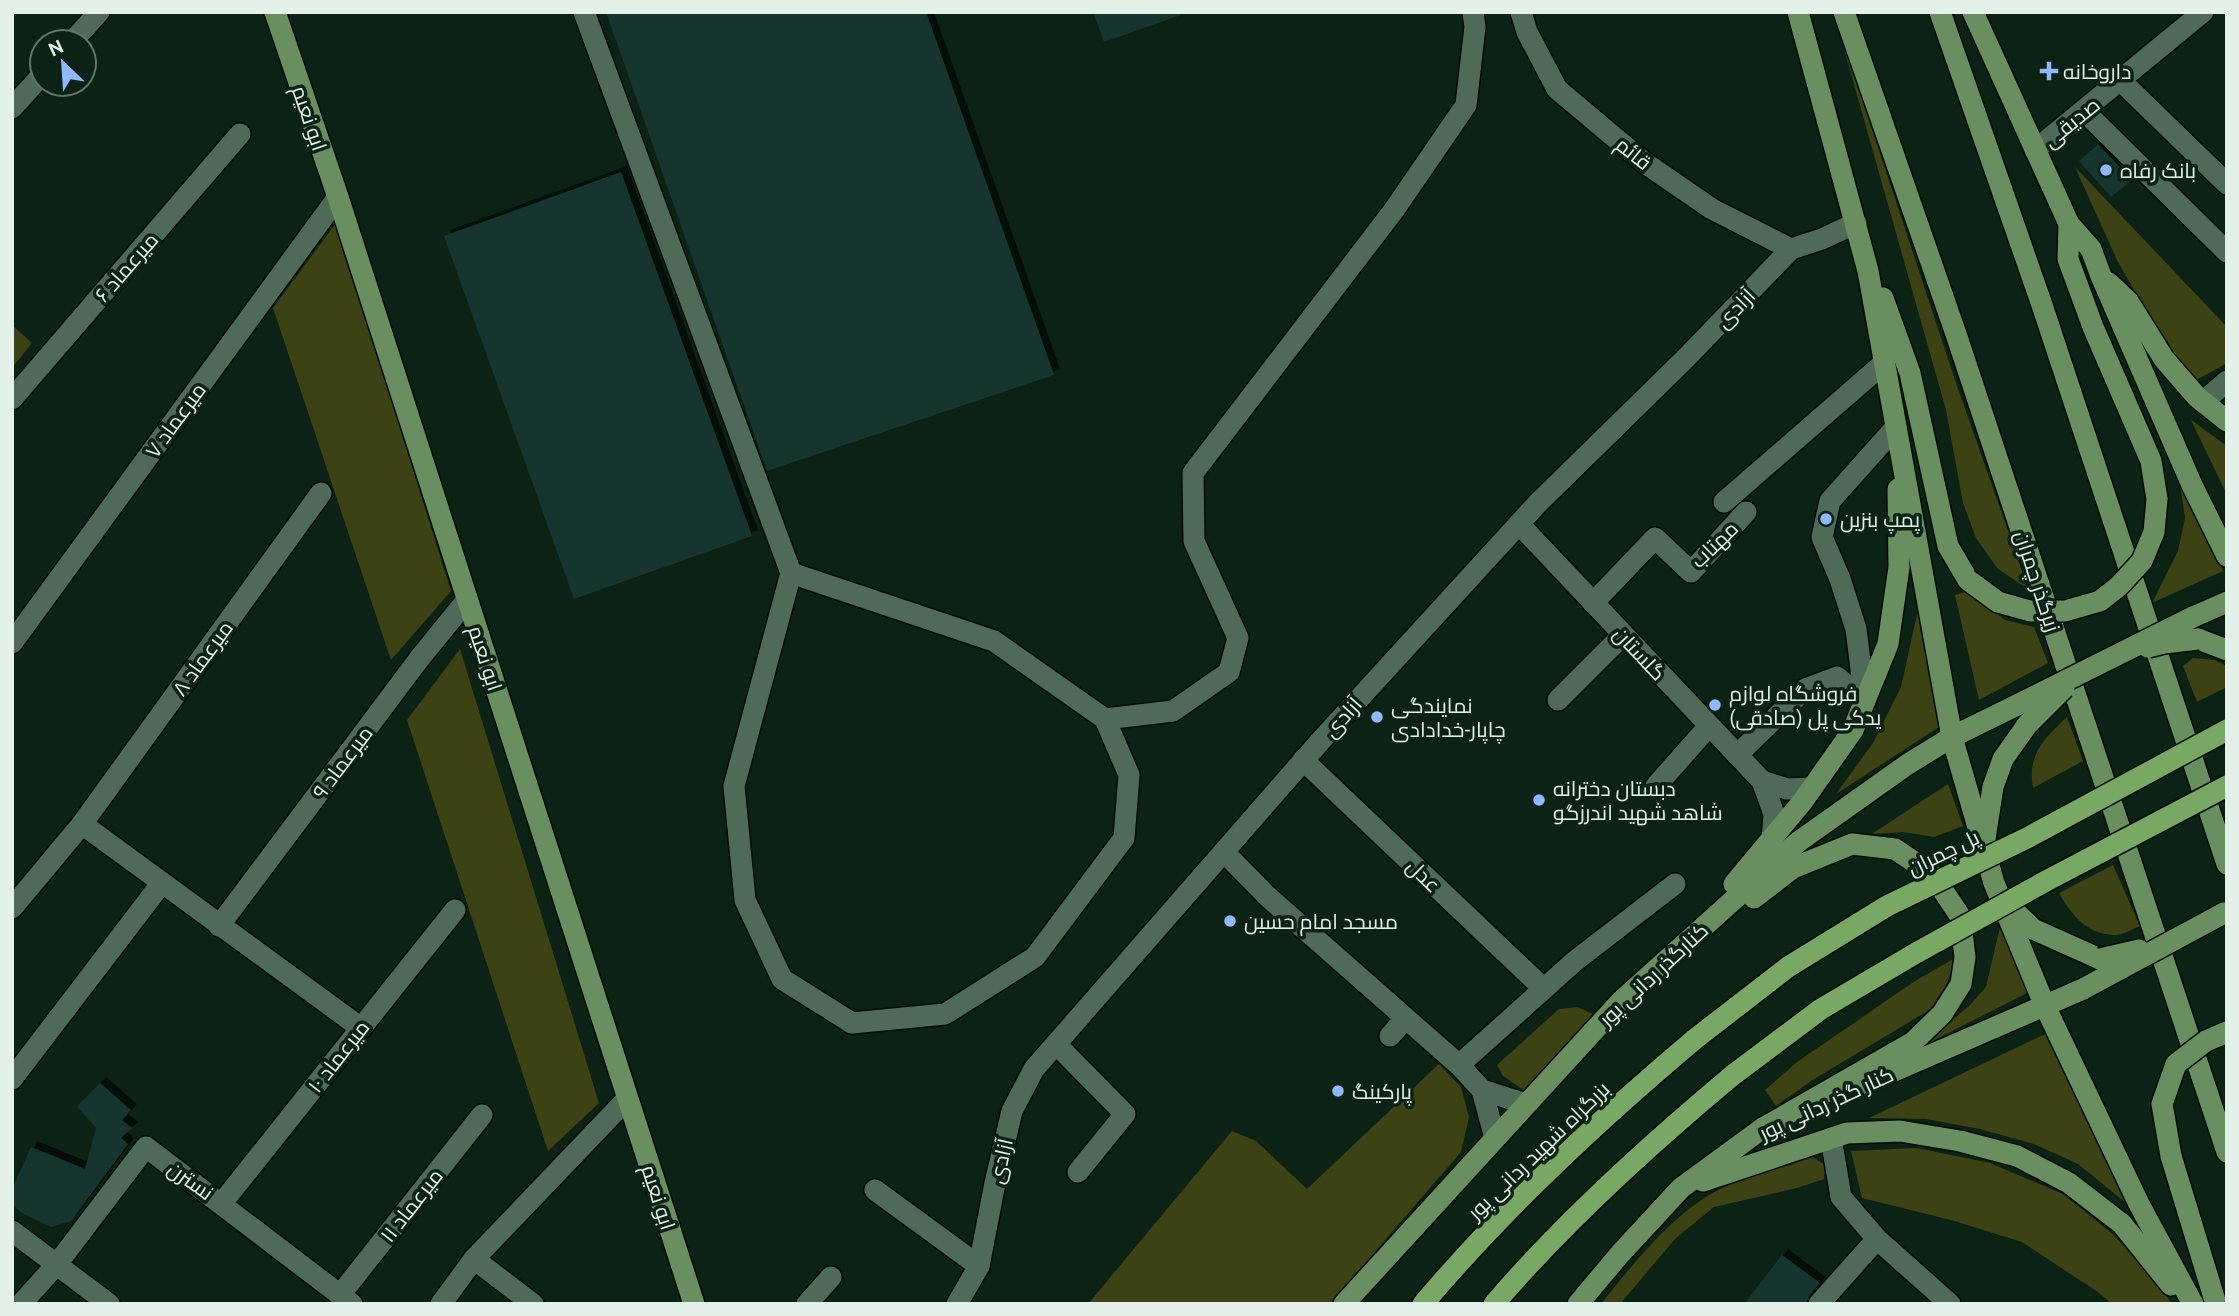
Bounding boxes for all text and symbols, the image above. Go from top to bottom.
north arrow [28,28,98,98]
text: N [45,35,67,61]
place label: داروخانه [2063,59,2131,84]
marker: داروخانه [2041,63,2057,79]
street label: ابو نعیم [285,82,332,155]
street label: صدیقی [2038,92,2105,154]
street label: قائم [1610,132,1656,177]
place label: بانک رفاه [2120,158,2196,183]
marker: بانک رفاه [2098,162,2114,178]
street label: میرعماد ۶ [89,228,163,307]
street label: آزادی [1710,283,1761,334]
street label: میرعماد ۷ [140,378,211,463]
place label: پمپ بنزین [1840,507,1921,534]
marker: پمپ بنزین [1818,511,1834,527]
street label: مهتاب [1685,516,1744,574]
street label: زیرگذر چمران [2008,527,2066,636]
street label: میرعماد ۸ [167,616,238,701]
street label: گلستان [1608,621,1671,686]
street label: ابو نعیم [461,622,508,695]
place label: فروشگاه لوازم یدکی پل (صادقی) [1729,681,1882,732]
street label: آزادی [1318,692,1368,743]
place label: نمایندگی چاپار-خدادادی [1391,693,1506,744]
marker: فروشگاه لوازم یدکی پل (صادقی) [1707,697,1723,713]
marker: نمایندگی چاپار-خدادادی [1369,709,1385,725]
street label: میرعماد ۹ [307,721,378,804]
place label: دبستان دخترانه شاهد شهید اندرزگو [1553,776,1723,826]
marker: دبستان دخترانه شاهد شهید اندرزگو [1531,792,1547,808]
street label: پل چمران [1903,824,1984,882]
street label: عدل [1401,853,1446,898]
place label: مسجد امام حسین [1244,909,1398,936]
marker: مسجد امام حسین [1222,913,1238,929]
street label: کنارگذر ردانی پور [1593,917,1715,1034]
street label: میرعماد ۱۰ [302,1015,375,1098]
street label: کنار گذر ردانی پور [1754,1061,1898,1148]
street label: بزرگراه شهید ردانی پور [1461,1076,1616,1227]
place label: پارکینگ [1352,1079,1412,1106]
marker: پارکینگ [1330,1083,1346,1099]
street label: آزادی [983,1136,1019,1186]
street label: نسترن [162,1156,218,1206]
street label: ابو نعیم [634,1161,681,1234]
street label: میرعماد ۱۱ [375,1163,448,1247]

